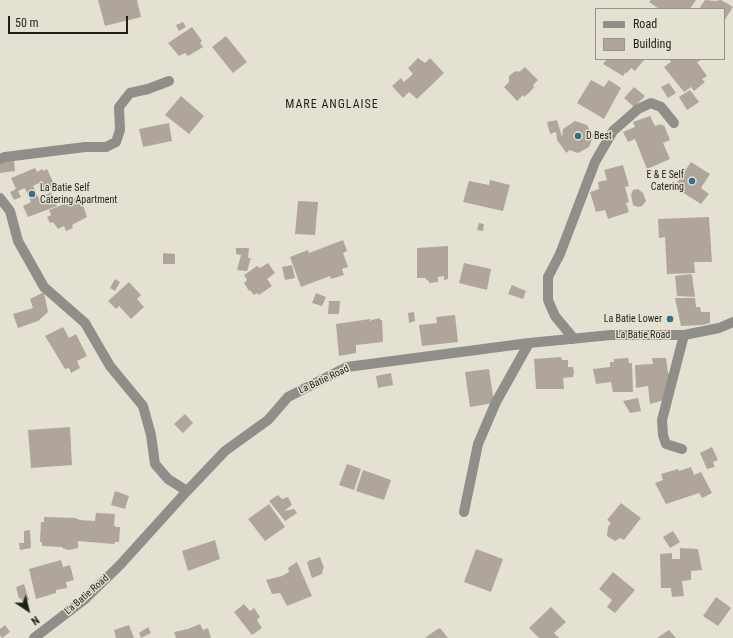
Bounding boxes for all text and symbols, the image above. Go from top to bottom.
scale bar [10,8,130,34]
legend [595,8,725,60]
text: 50 m [15,16,39,30]
text: Road [633,17,657,31]
text: Building [633,37,671,51]
district label: MARE ANGLAISE [285,98,379,112]
place label: D Best [586,130,612,142]
marker: D Best [573,131,583,141]
place label: E & E Self Catering [646,169,684,192]
marker: E & E Self Catering [687,176,697,186]
place label: La Batie Self Catering Apartment [40,182,117,206]
marker: La Batie Self Catering Apartment [27,189,37,199]
place label: La Batie Lower [604,313,662,325]
marker: La Batie Lower [665,314,675,324]
street label: La Batie Road [616,329,670,341]
street label: La Batie Road [297,363,351,397]
street label: La Batie Road [63,573,111,617]
north arrow [8,590,48,630]
text: N [29,613,42,627]

